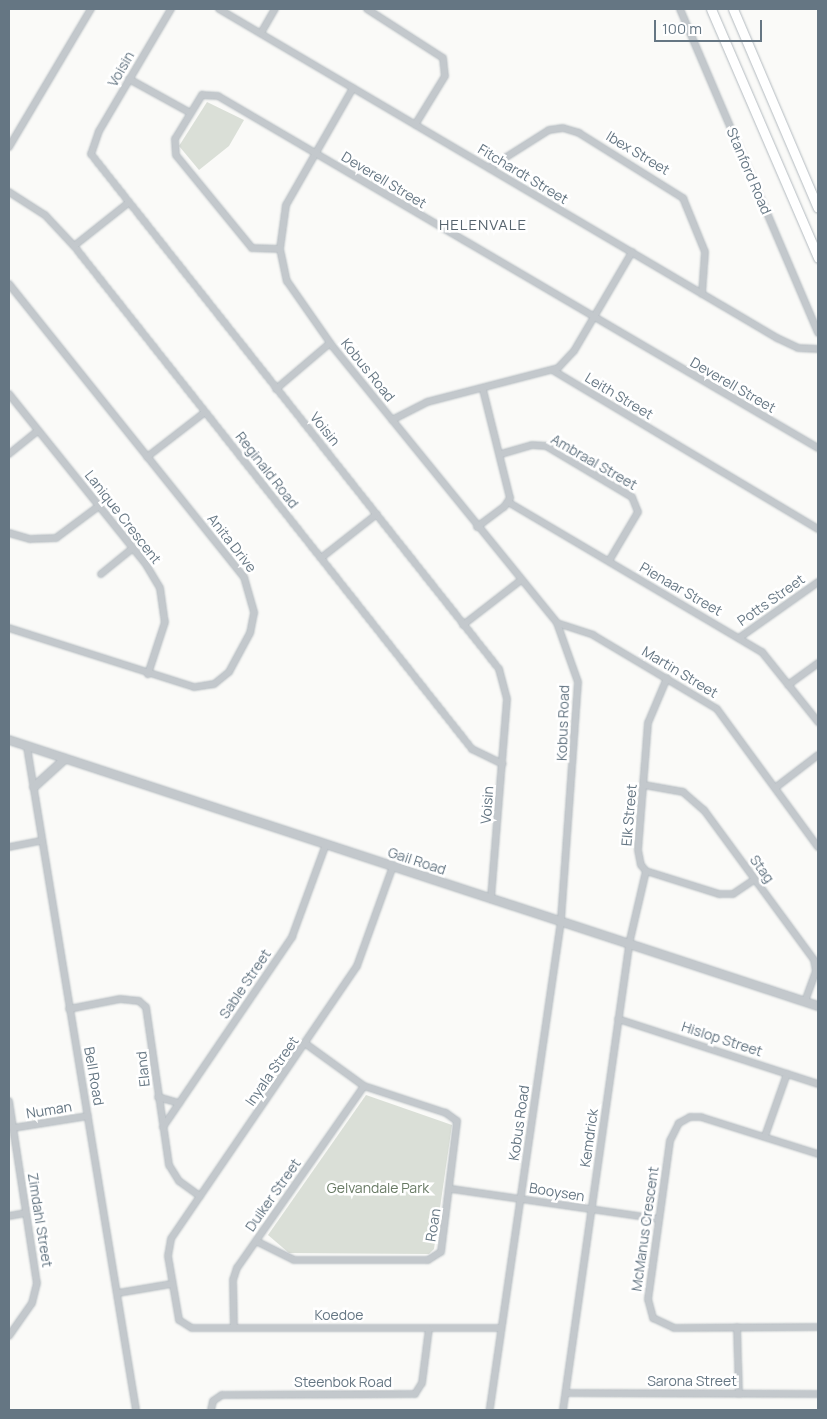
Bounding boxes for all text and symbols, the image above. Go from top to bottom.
scale bar [657,10,764,42]
text: 100 m [662,18,702,39]
street label: Voisin [104,48,138,90]
street label: Stanford Road [723,125,775,217]
street label: Ibex Street [603,128,673,178]
street label: Fitchardt Street [475,140,571,208]
street label: Deverell Street [339,148,429,212]
district label: HELENVALE [438,216,528,234]
street label: Kobus Road [338,335,398,405]
street label: Deverell Street [687,354,779,416]
street label: Leith Street [582,369,656,423]
street label: Voisin [306,409,344,449]
street label: Reginald Road [232,428,302,512]
street label: Ambraal Street [548,431,640,493]
street label: Lanique Crescent [81,467,165,567]
street label: Anita Drive [204,510,260,576]
street label: Pienaar Street [637,559,725,619]
street label: Potts Street [734,571,808,629]
street label: Martin Street [639,643,721,701]
street label: Kobus Road [553,685,573,761]
street label: Elk Street [618,783,640,847]
street label: Voisin [477,785,497,825]
street label: Gail Road [386,844,448,878]
street label: Stag [746,852,778,886]
street label: Sable Street [216,946,274,1022]
street label: Hislop Street [679,1018,765,1060]
street label: Inyala Street [242,1033,302,1109]
street label: Bell Road [81,1045,107,1107]
street label: Eland [133,1050,153,1088]
street label: Kobus Road [505,1084,533,1162]
street label: Numan [25,1098,73,1122]
street label: Kemdrick [577,1108,601,1168]
street label: Duiker Street [242,1155,304,1235]
street label: McManus Crescent [628,1166,662,1292]
street label: Zimdahl Street [24,1172,56,1268]
street label: Booysen [528,1179,586,1205]
park label: Gelvandale Park [327,1180,429,1196]
street label: Roan [422,1207,444,1243]
street label: Koedoe [315,1307,363,1323]
street label: Sarona Street [647,1373,737,1389]
street label: Steenbok Road [294,1374,392,1390]

